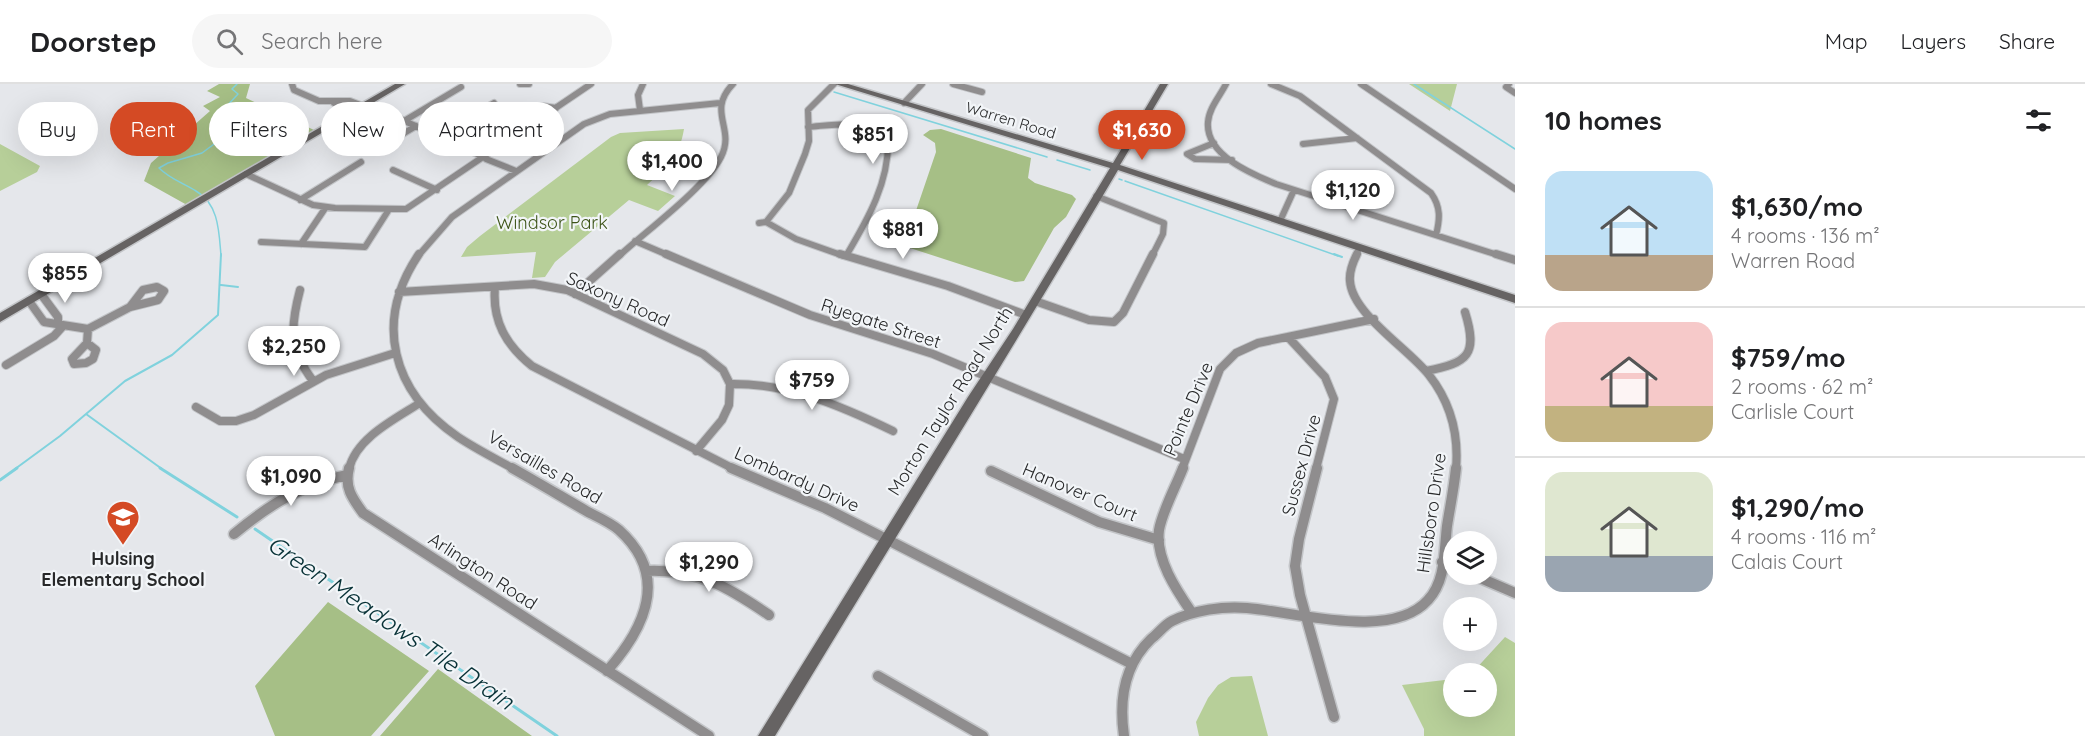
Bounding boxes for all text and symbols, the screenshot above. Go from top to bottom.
search box [192,14,612,68]
text: Doorstep [30,24,156,59]
icon: search [213,25,246,58]
text: Search here [261,27,383,55]
text: Map [1825,28,1868,54]
text: Layers [1901,28,1966,54]
text: Share [1999,28,2055,54]
street label: Warren Road [964,97,1058,143]
chip: Buy [18,102,98,156]
chip: Rent [110,102,197,156]
chip: Filters [209,102,309,156]
chip: New [321,102,406,156]
chip: Apartment [418,102,564,156]
text: 10 homes [1545,104,1662,137]
icon: filters [2022,104,2055,137]
pin: $1,630 [1093,110,1191,161]
pin: $851 [837,114,909,165]
text: $1,630 [1112,117,1172,142]
text: $851 [852,121,894,146]
pin: $1,400 [623,141,721,192]
text: $1,400 [641,148,703,173]
pin: $1,120 [1304,170,1402,221]
text: $1,120 [1325,177,1381,202]
text: $1,630/mo [1731,190,1863,223]
icon: home [1593,195,1665,267]
pin: $881 [867,209,939,260]
park label: Windsor Park [496,211,608,234]
text: $881 [882,216,924,241]
text: 4 rooms · 136 m² [1731,223,1880,248]
text: Warren Road [1731,248,1855,273]
pin: $855 [29,253,101,304]
text: $855 [42,260,88,285]
street label: Saxony Road [563,266,673,332]
street label: Ryegate Street [818,293,944,353]
street label: Morton Taylor Road North [882,302,1018,500]
pin: $2,250 [245,326,343,377]
text: $2,250 [262,333,326,358]
text: $759/mo [1731,341,1846,374]
icon: home [1593,346,1665,418]
street label: Pointe Drive [1158,358,1218,460]
pin: $759 [776,360,848,411]
text: $759 [789,367,835,392]
text: 2 rooms · 62 m² [1731,374,1873,399]
text: Carlisle Court [1731,399,1854,424]
street label: Sussex Drive [1276,412,1326,518]
street label: Versailles Road [484,425,606,509]
street label: Lombardy Drive [731,441,863,517]
street label: Hillsboro Drive [1411,452,1451,574]
pin: $1,090 [242,456,340,507]
street label: Hanover Court [1019,458,1141,526]
text: $1,090 [260,463,322,488]
text: $1,290/mo [1731,491,1864,524]
icon: home [1593,496,1665,568]
school or university icon: Hulsing Elementary School [105,499,141,546]
text: 4 rooms · 116 m² [1731,524,1876,549]
street label: Arlington Road [424,527,542,615]
water label: Green Meadows Tile Drain [262,528,521,716]
map controls [1443,531,1497,717]
button: layers [1443,531,1497,585]
pin: $1,290 [660,542,758,593]
place label: Hulsing Elementary School [41,547,205,591]
text: $1,290 [679,549,739,574]
text: Calais Court [1731,549,1843,574]
button: + [1443,597,1497,651]
button: − [1443,663,1497,717]

